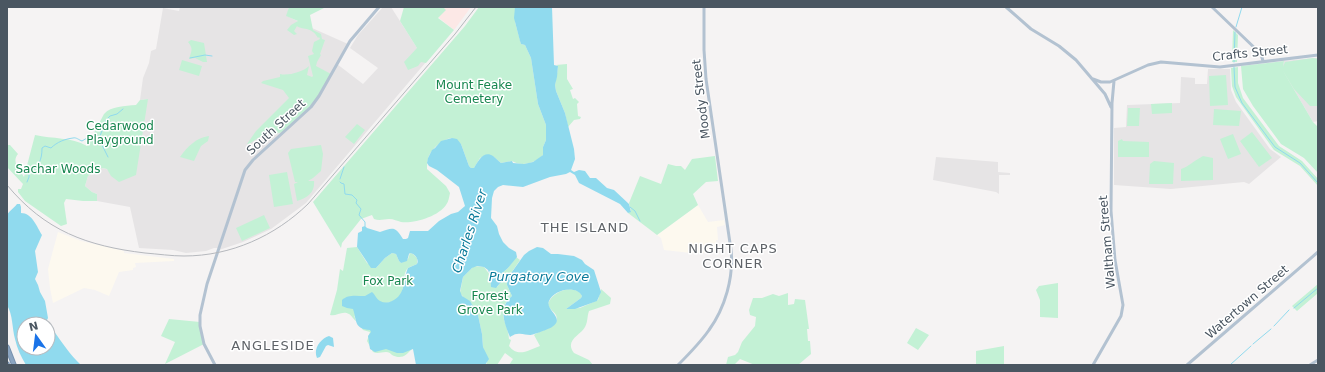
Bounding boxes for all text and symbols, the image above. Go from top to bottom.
street label: Crafts Street [1212,42,1289,64]
street label: Moody Street [689,58,713,140]
park label: Mount Feake Cemetery [436,78,512,106]
street label: South Street [244,96,308,158]
park label: Cedarwood Playground [86,119,154,147]
park label: Sachar Woods [16,162,101,176]
water label: Charles River [449,186,491,275]
street label: Waltham Street [1096,195,1118,289]
district label: THE ISLAND [540,220,629,235]
district label: NIGHT CAPS CORNER [688,241,778,271]
street label: Watertown Street [1203,262,1292,342]
water label: Purgatory Cove [489,269,589,284]
park label: Fox Park [363,274,413,288]
park label: Forest Grove Park [457,289,523,317]
north arrow [16,316,56,356]
text: N [28,319,40,334]
district label: ANGLESIDE [231,338,315,353]

